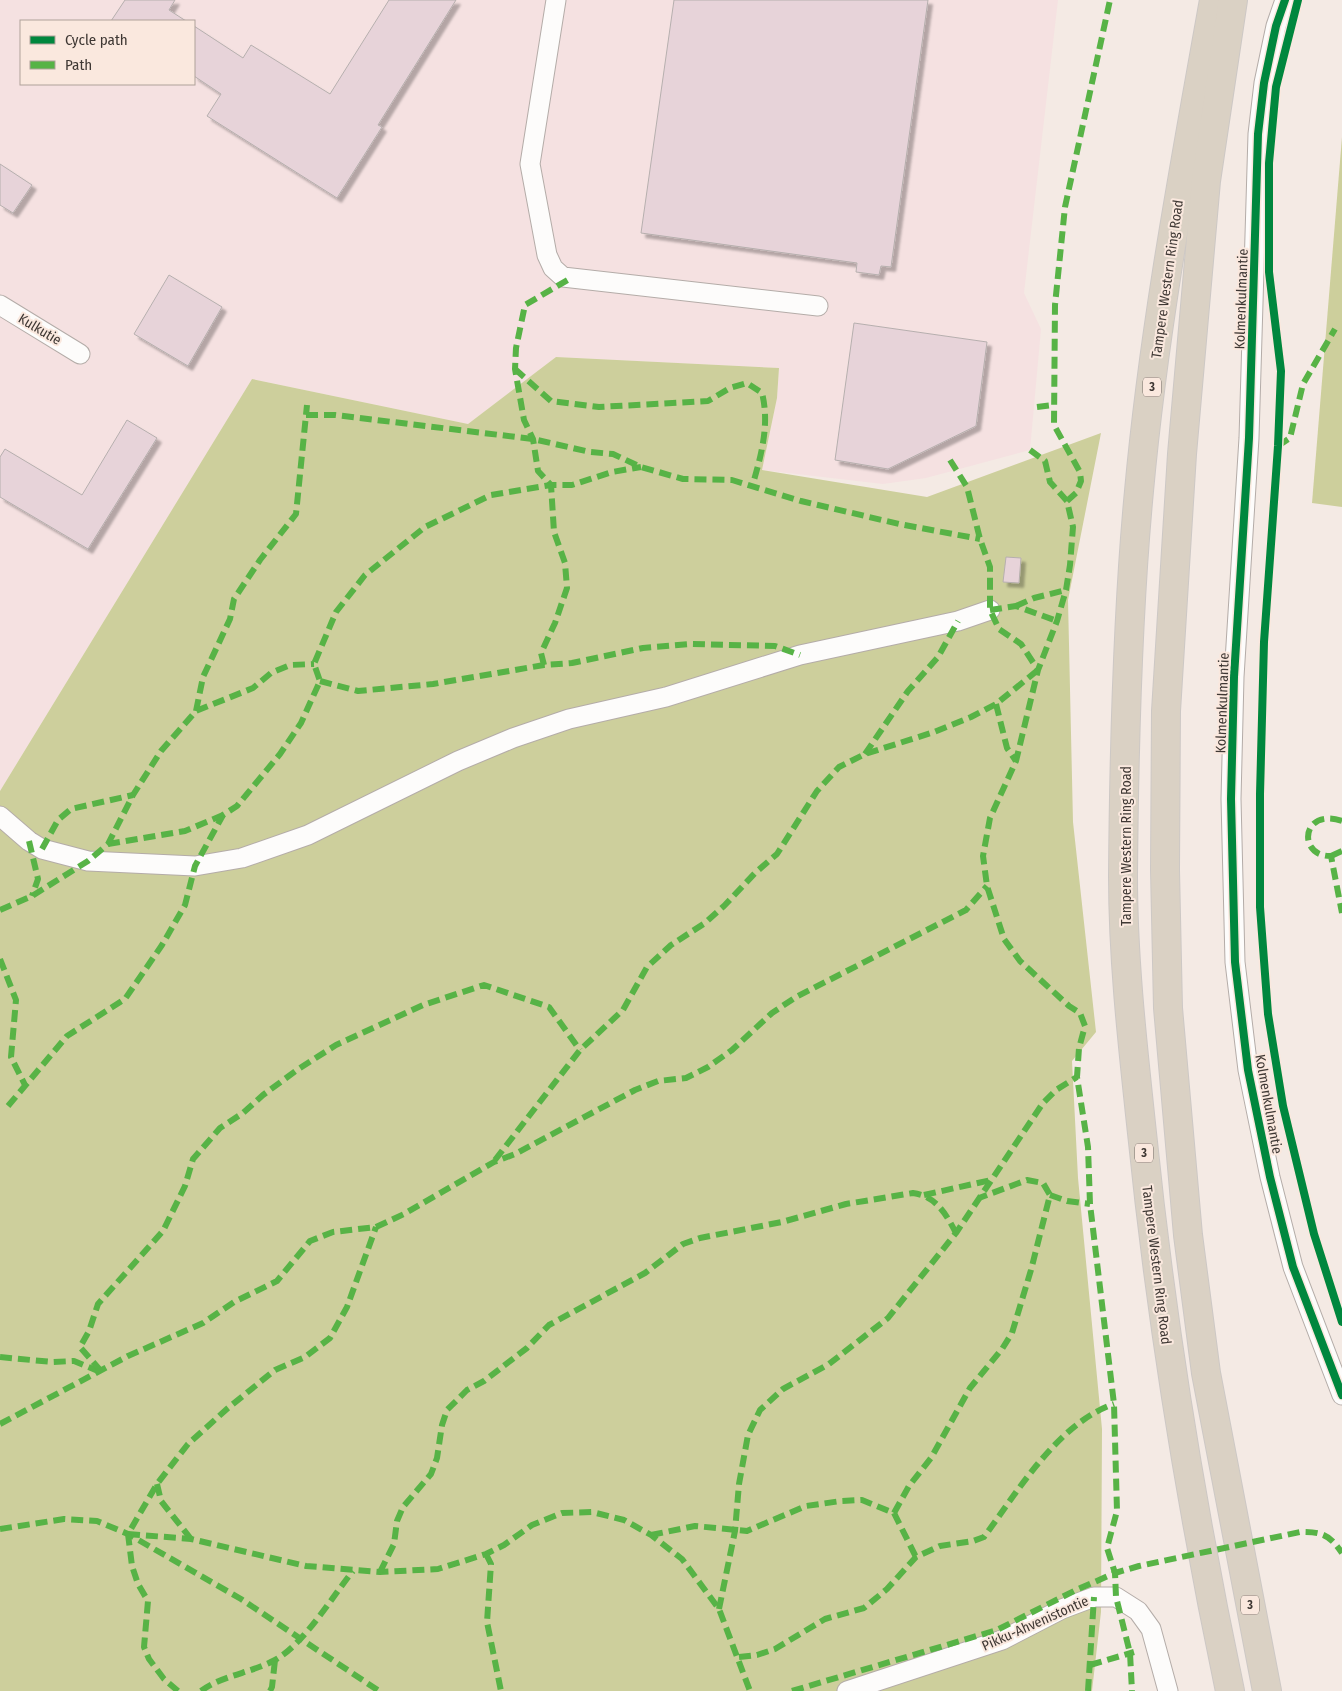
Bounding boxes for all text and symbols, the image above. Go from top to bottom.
legend [20,20,195,85]
text: Cycle path [65,31,128,49]
text: Path [65,56,92,74]
street label: Tampere Western Ring Road [1148,199,1187,359]
street label: Kolmenkulmantie [1231,248,1252,350]
street label: Kulkutie [15,310,64,349]
road number: 3 [1143,378,1161,397]
street label: Kolmenkulmantie [1212,652,1233,754]
street label: Tampere Western Ring Road [1118,766,1135,926]
street label: Kolmenkulmantie [1251,1053,1286,1155]
road number: 3 [1135,1144,1153,1162]
street label: Tampere Western Ring Road [1138,1185,1175,1345]
street label: Pikku-Ahvenistontie [979,1592,1091,1655]
road number: 3 [1241,1596,1259,1614]

